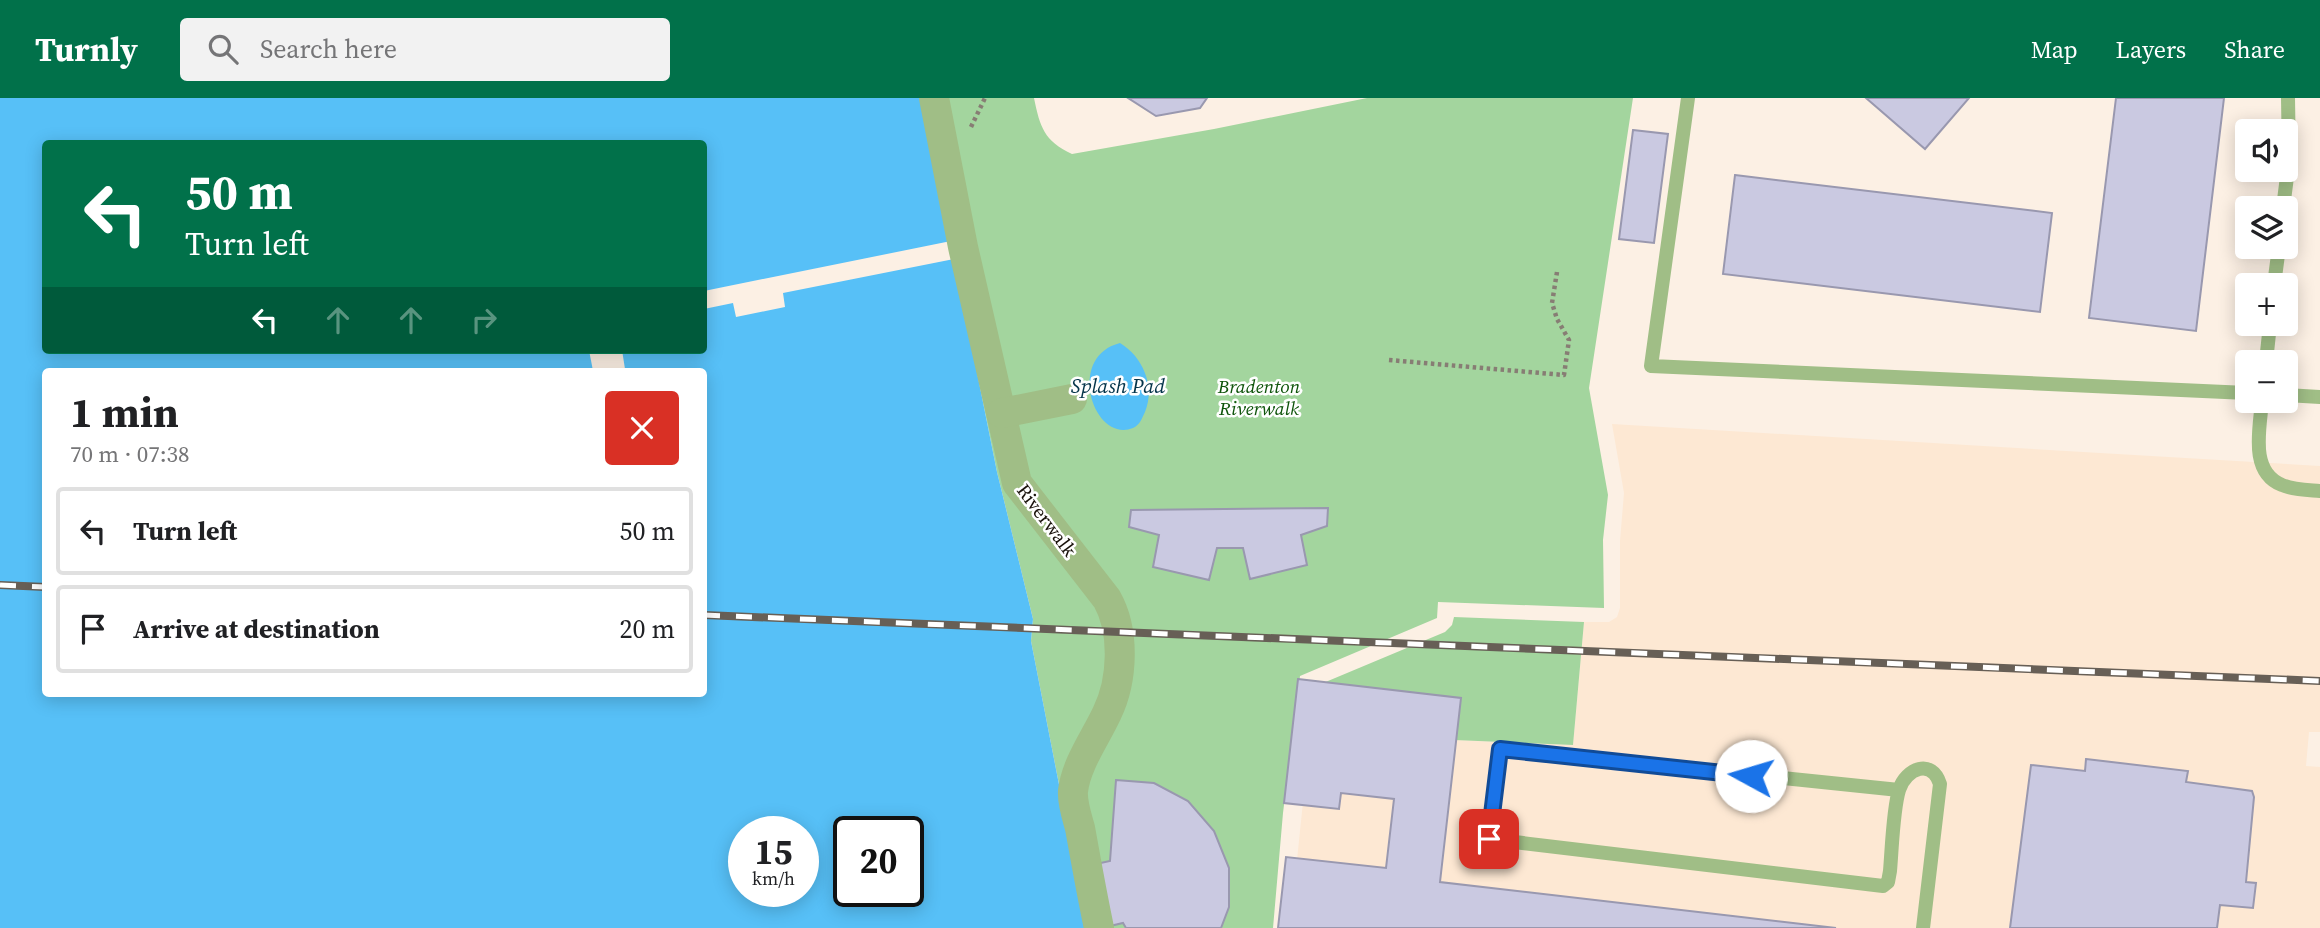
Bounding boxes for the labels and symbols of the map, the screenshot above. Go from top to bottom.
water label: Splash Pad [1071,371,1165,400]
park label: Bradenton Riverwalk [1217,373,1301,421]
street label: Riverwalk [1011,478,1083,562]
position arrow [1714,739,1788,813]
pin [1459,809,1519,869]
speed limit sign: 20 [833,816,924,907]

